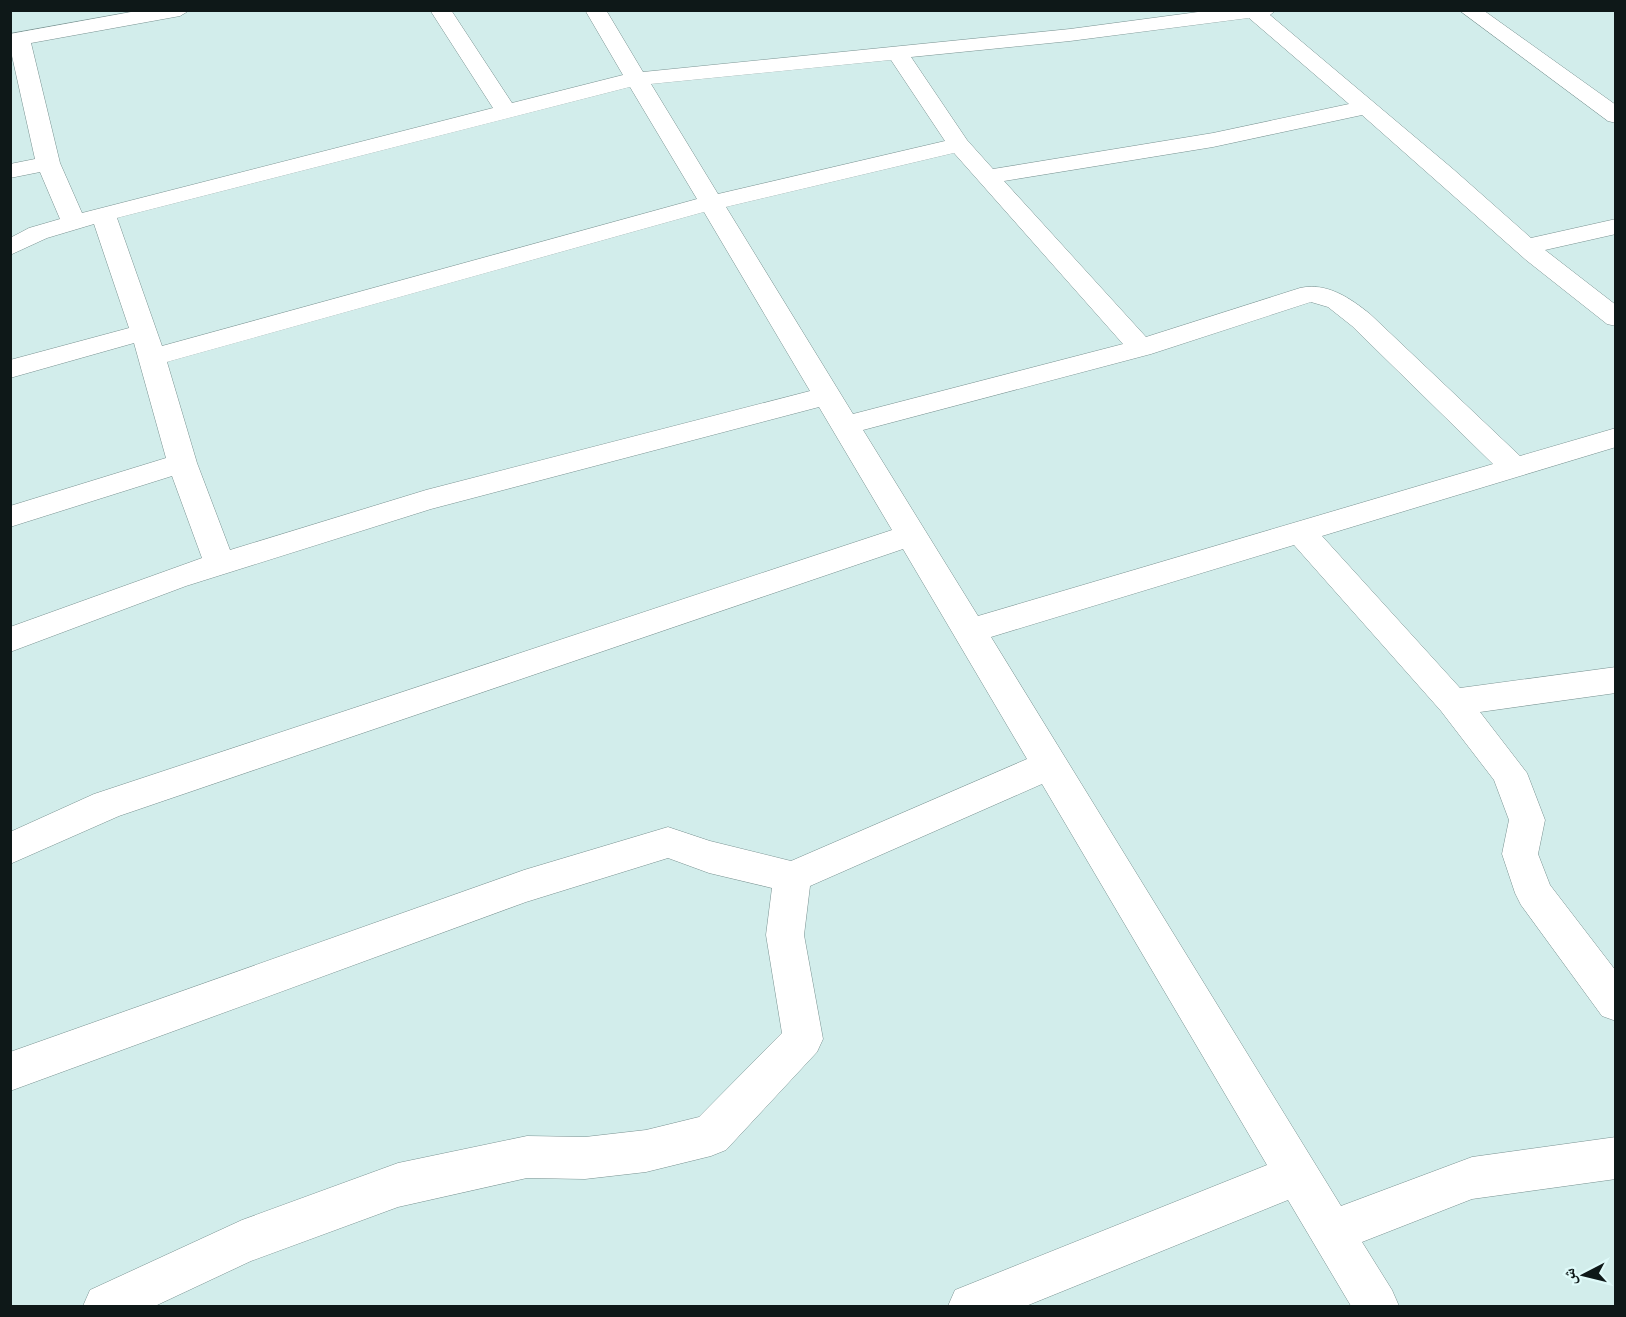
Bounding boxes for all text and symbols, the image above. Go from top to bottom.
north arrow [1554,1245,1614,1305]
text: ش [1558,1267,1582,1286]

